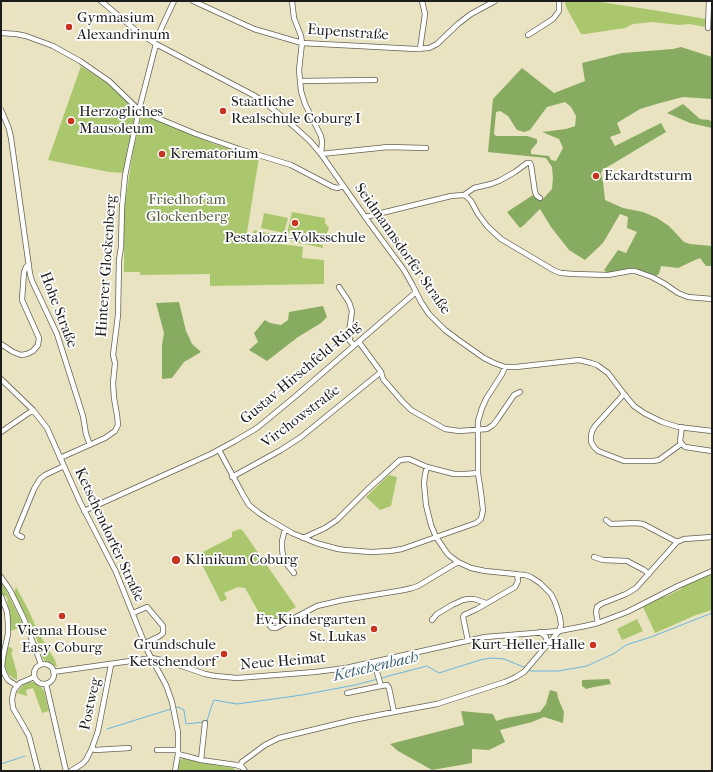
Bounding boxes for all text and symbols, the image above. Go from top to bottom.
place label: Gymnasium Alexandrinum [77,9,170,44]
street label: Eupenstraße [307,21,389,45]
marker: Gymnasium Alexandrinum [64,22,74,32]
place label: Staatliche Realschule Coburg I [231,93,361,128]
place label: Herzogliches Mausoleum [79,103,163,138]
marker: Staatliche Realschule Coburg I [218,106,228,116]
marker: Herzogliches Mausoleum [66,116,76,126]
place label: Krematorium [170,145,259,163]
marker: Krematorium [157,149,167,159]
place label: Eckardtsturm [604,167,692,185]
marker: Eckardtsturm [591,171,601,181]
street label: Seidmannsdorfer Straße [350,180,454,318]
park label: Friedhof am Glockenberg [146,191,228,226]
street label: Hinterer Glockenberg [93,194,121,338]
marker: Pestalozzi-Volksschule [290,218,300,228]
place label: Pestalozzi-Volksschule [224,229,366,247]
street label: Hohe Straße [35,269,81,351]
street label: Gustav-Hirschfeld-Ring [237,317,365,429]
street label: Virchowstraße [258,382,344,452]
street label: Ketschendorfer Straße [70,465,148,605]
place label: Klinikum Coburg [185,551,298,569]
marker: Klinikum Coburg [170,554,182,566]
marker: Vienna House Easy Coburg [57,611,67,621]
place label: Ev. Kindergarten St. Lukas [255,611,366,646]
place label: Vienna House Easy Coburg [17,622,107,657]
marker: Ev. Kindergarten St. Lukas [369,624,379,634]
place label: Grundschule Ketschendorf [129,636,216,671]
place label: Kurt-Heller-Halle [471,636,585,654]
marker: Kurt-Heller-Halle [588,640,598,650]
water label: Ketschenbach [331,648,421,686]
marker: Grundschule Ketschendorf [219,649,229,659]
street label: Neue Heimat [239,649,327,675]
street label: Postweg [77,676,105,732]

